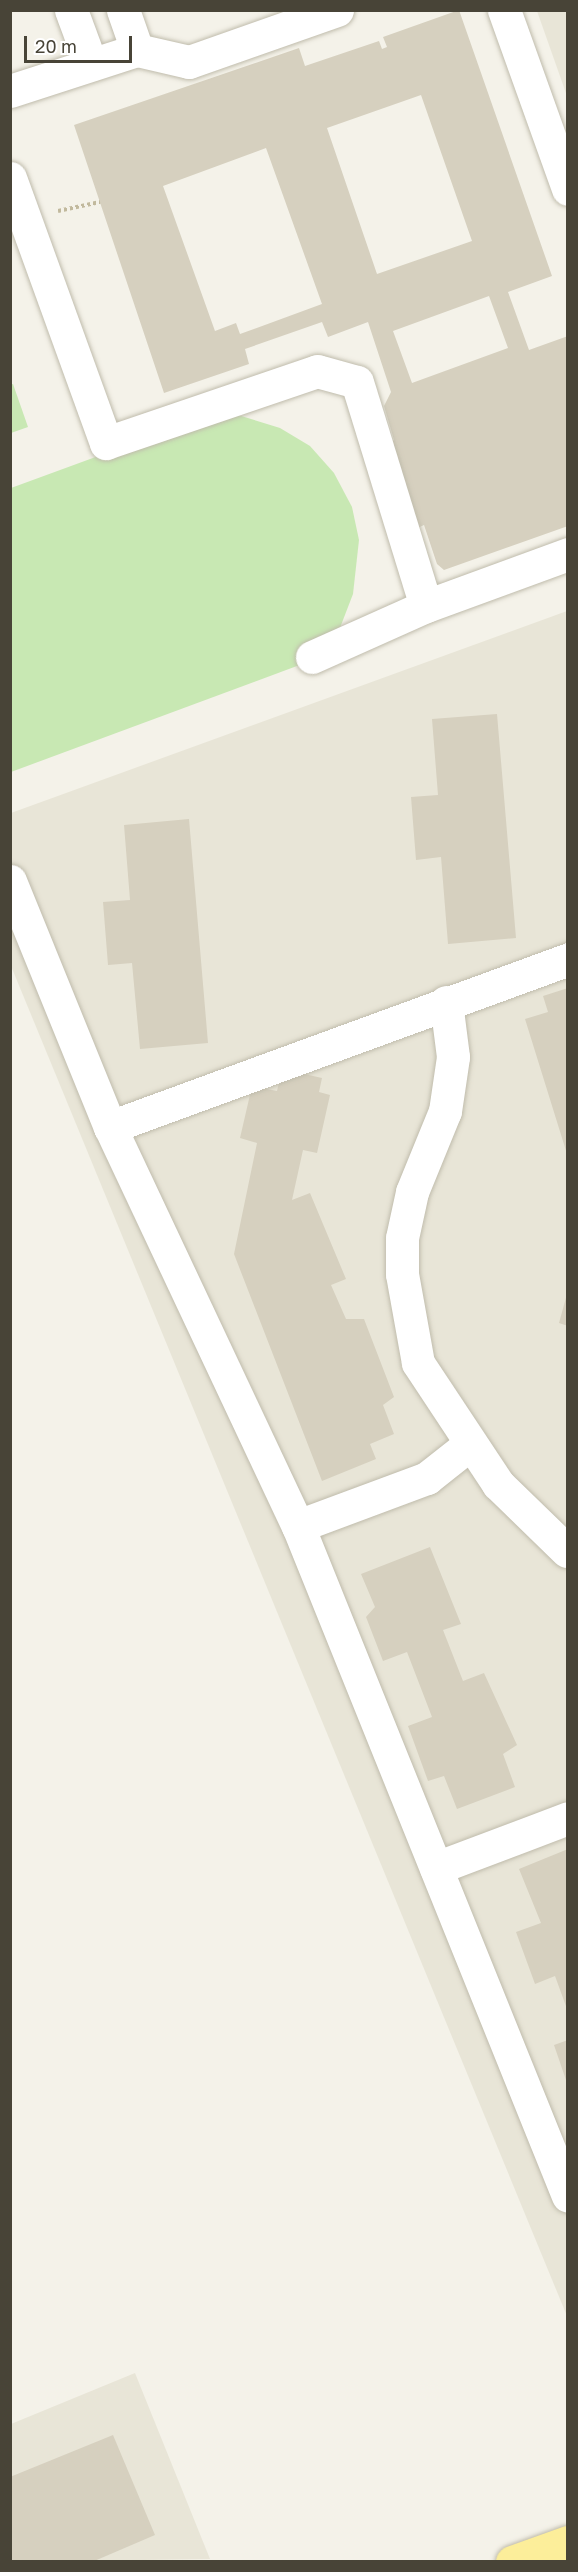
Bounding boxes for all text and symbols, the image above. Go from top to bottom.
scale bar [27,24,135,62]
text: 20 m [35,35,77,57]

